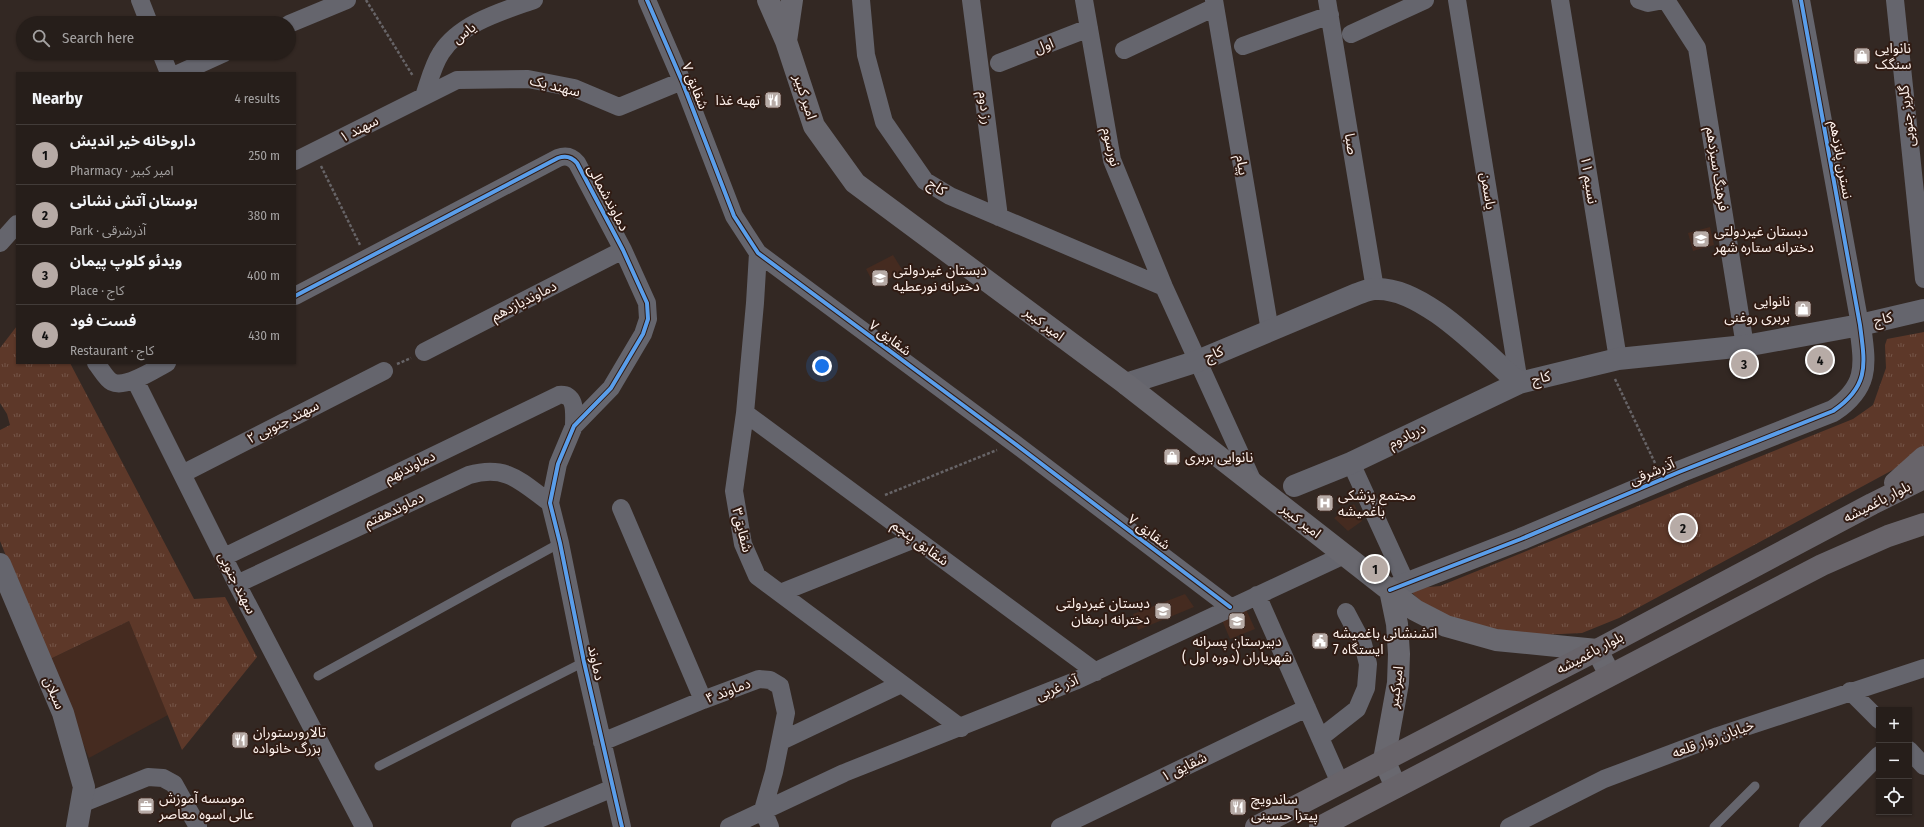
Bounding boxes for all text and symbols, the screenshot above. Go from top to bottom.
search box [16,16,296,60]
street label: یاس [449,19,479,47]
icon: search [30,27,52,49]
text: Search here [62,29,134,47]
street label: اول [1032,35,1056,57]
place label: نانوایی سنگک [1875,40,1912,73]
shop icon: نانوایی سنگک [1852,46,1872,66]
street label: شقایق ۷ [677,60,712,112]
street label: سهند یک [528,72,582,100]
street label: امیر کبیر [789,72,820,122]
street label: گلریز جنوبی [1895,84,1919,148]
text: Nearby [32,88,83,109]
restaurant icon: تهیه غذا [763,90,783,110]
street label: رز دوم [973,90,995,126]
text: 4 results [234,91,280,106]
place label: تهیه غذا [716,92,760,109]
street label: سهند ۱ [337,112,381,146]
street label: نسترن پانزدهم [1824,120,1856,201]
street label: نورسوم [1096,126,1124,169]
street label: فرهنگ سیزدهم [1700,126,1732,213]
text: داروخانه خیر اندیش [70,132,196,150]
street label: صبا [1341,132,1361,156]
text: 1 [42,148,48,163]
text: 250 m [248,148,280,163]
street label: پیام [1230,154,1252,177]
street label: نسیم ۱۱ [1575,155,1601,206]
street label: دماوندشمالی [583,162,633,234]
text: Pharmacy · امیر کبیر [70,163,174,178]
street label: یاسمن [1477,171,1499,211]
street label: کاج [923,175,950,201]
text: بوستان آتش نشانی [70,192,198,210]
text: 2 [42,208,48,223]
text: 380 m [248,208,280,223]
text: Park · آذرشرقی [70,223,146,238]
place label: دبستان غیردولتی دخترانه ستاره شهر [1713,223,1814,256]
school or university icon: دبستان غیردولتی دخترانه ستاره شهر [1691,229,1711,249]
text: ویدئو کلوپ پیمان [70,252,182,270]
place label: دبستان غیردولتی دخترانه نورعطیه [893,262,987,295]
text: 3 [42,268,48,283]
text: 400 m [247,268,280,283]
school or university icon: دبستان غیردولتی دخترانه نورعطیه [870,268,890,288]
street label: دماوندیازدهم [488,277,561,327]
text: Place · کاج [70,283,124,298]
place label: نانوایی بربری روغنی [1724,293,1790,326]
shop icon: نانوایی بربری روغنی [1793,299,1813,319]
street label: امیر کبیر [1020,303,1068,345]
street label: کاج [1872,309,1895,331]
text: فست فود [70,312,136,330]
street label: شقایق ۷ [865,317,915,360]
text: 4 [42,328,48,343]
text: 430 m [248,328,280,343]
street label: کاج [1202,342,1227,367]
text: Restaurant · کاج [70,343,154,358]
pin: 4 [1807,345,1833,375]
pin: 3 [1731,349,1757,379]
your location [812,356,832,376]
street label: کاج [1530,368,1553,390]
street label: سهند جنوبی ۲ [244,397,322,447]
street label: دریادوم [1386,420,1430,454]
street label: دماوندنهم [382,447,439,488]
shop icon: نانوایی بربری [1162,447,1182,467]
place label: نانوایی بربری [1185,449,1253,466]
street label: آذرشرقی [1627,455,1678,489]
street label: بلوار باغمیشه [1841,478,1914,526]
place label: مجتمع پزشکی باغمیشه [1338,487,1416,520]
street label: دماوندهفتم [362,489,428,533]
hospital icon: مجتمع پزشکی باغمیشه [1315,493,1335,513]
street label: امیر کبیر [1277,500,1324,542]
street label: شقایق۳ [727,506,756,554]
street label: شقایق ۷ [1124,511,1174,554]
pin: 2 [1670,513,1696,543]
street label: شقایق پنجم [887,517,952,571]
street label: سهند جنوبی [214,549,260,617]
pin: 1 [1362,554,1388,584]
place label: دبستان غیردولتی دخترانه ارمغان [1056,595,1150,628]
school or university icon: دبستان غیردولتی دخترانه ارمغان [1153,601,1173,621]
school or university icon: دبیرستان پسرانه شهریاران (دوره اول ) [1227,611,1247,631]
place label: اتشنشانی باغمیشه ایستگاه 7 [1333,625,1437,658]
street label: بلوار باغمیشه [1554,628,1627,678]
public building icon: اتشنشانی باغمیشه ایستگاه 7 [1310,631,1330,651]
place label: دبیرستان پسرانه شهریاران (دوره اول ) [1182,633,1292,666]
street label: دماوند [584,644,608,682]
street label: امیرکبیر [1385,665,1407,710]
street label: آذر غربی [1033,671,1082,705]
street label: سبلان [40,674,68,712]
street label: دماوند ۴ [703,675,753,707]
map controls [1876,707,1912,815]
button: + [1876,707,1912,743]
street label: خیابان زوار قلعه [1670,716,1756,762]
place label: تالارورستوران بزرگ خانواده [253,724,326,757]
restaurant icon: تالارورستوران بزرگ خانواده [230,730,250,750]
button: − [1876,743,1912,779]
street label: شقایق ۱ [1158,749,1210,786]
button: locate [1876,779,1912,815]
place label: موسسه آموزش عالی اسوه معاصر [158,790,254,823]
place label: ساندویچ پیتزا حسینی [1251,791,1318,825]
office icon: موسسه آموزش عالی اسوه معاصر [136,796,156,816]
restaurant icon: ساندویچ پیتزا حسینی [1228,797,1248,817]

